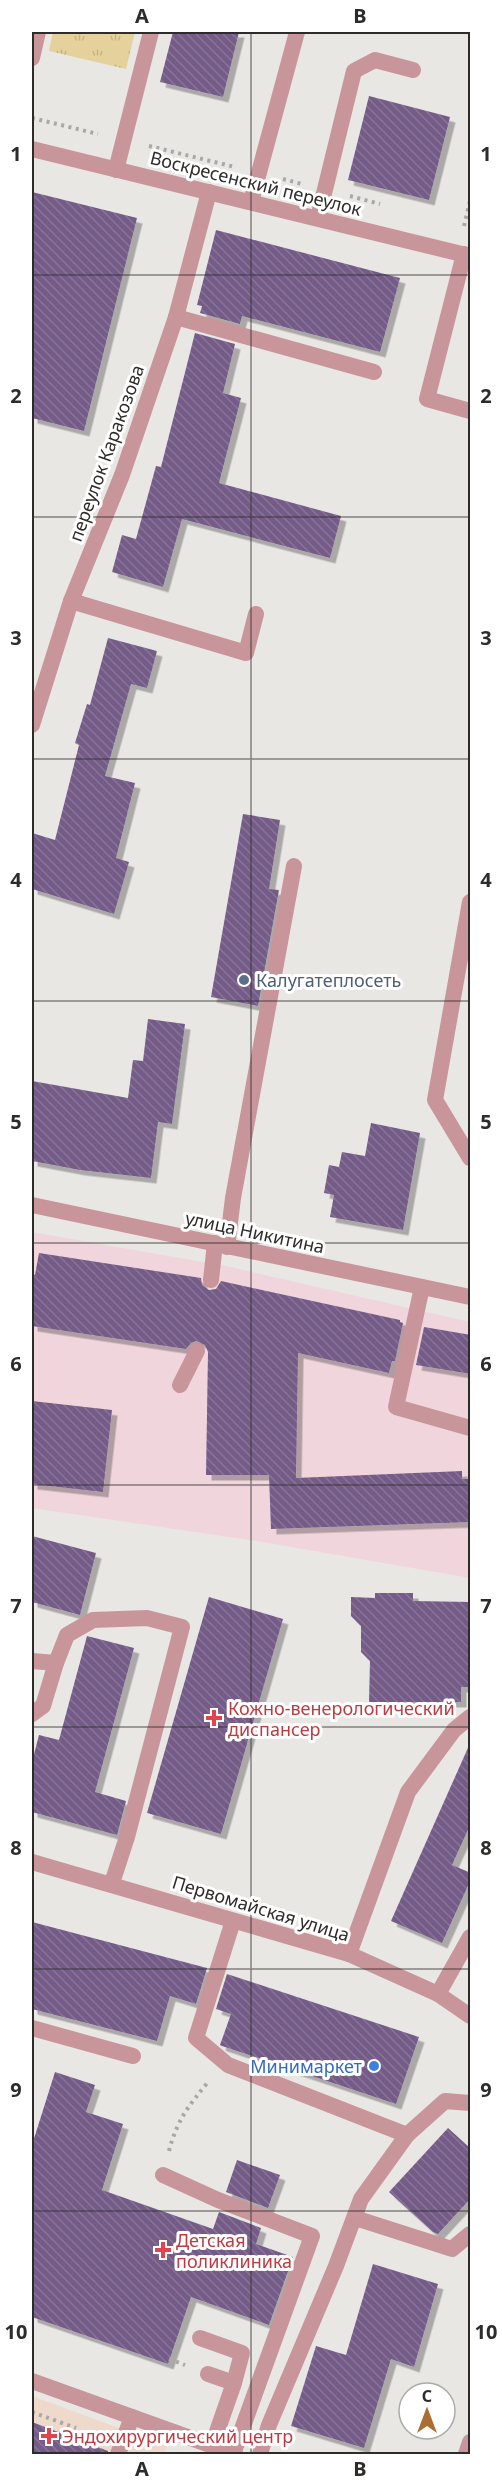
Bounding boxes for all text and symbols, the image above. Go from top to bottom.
text: A [135,2,149,29]
text: B [353,2,367,29]
text: 1 [10,140,22,167]
text: 1 [480,140,492,167]
street label: Воскресенский переулок [148,145,365,221]
street label: переулок Каракозова [63,361,149,545]
text: 2 [10,382,22,409]
text: 2 [480,382,492,409]
text: 3 [10,624,22,651]
text: 3 [480,624,492,651]
text: 4 [10,866,22,893]
text: 4 [480,866,492,893]
place label: Калугатеплосеть [256,968,401,992]
marker: Калугатеплосеть [237,973,251,987]
text: 5 [10,1108,22,1135]
text: 5 [480,1108,492,1135]
street label: улица Никитина [183,1206,327,1258]
text: 6 [10,1350,22,1377]
text: 6 [480,1350,492,1377]
text: 7 [10,1592,22,1619]
text: 7 [480,1592,492,1619]
place label: Кожно-венерологический диспансер [228,1696,455,1741]
marker: Кожно-венерологический диспансер [205,1709,223,1727]
text: 8 [10,1834,22,1861]
text: 8 [480,1834,492,1861]
street label: Первомайская улица [169,1870,353,1946]
place label: Минимаркет [250,2054,363,2078]
marker: Минимаркет [367,2059,381,2073]
text: 9 [10,2076,22,2103]
text: 9 [480,2076,492,2103]
place label: Детская поликлиника [176,2228,292,2273]
marker: Детская поликлиника [154,2241,172,2259]
text: 10 [5,2318,27,2345]
text: 10 [475,2318,497,2345]
north arrow [397,2381,457,2441]
text: С [422,2385,432,2407]
place label: Эндохирургический центр [62,2424,293,2448]
marker: Эндохирургический центр [40,2427,58,2445]
text: A [135,2455,149,2482]
text: B [353,2455,367,2482]

